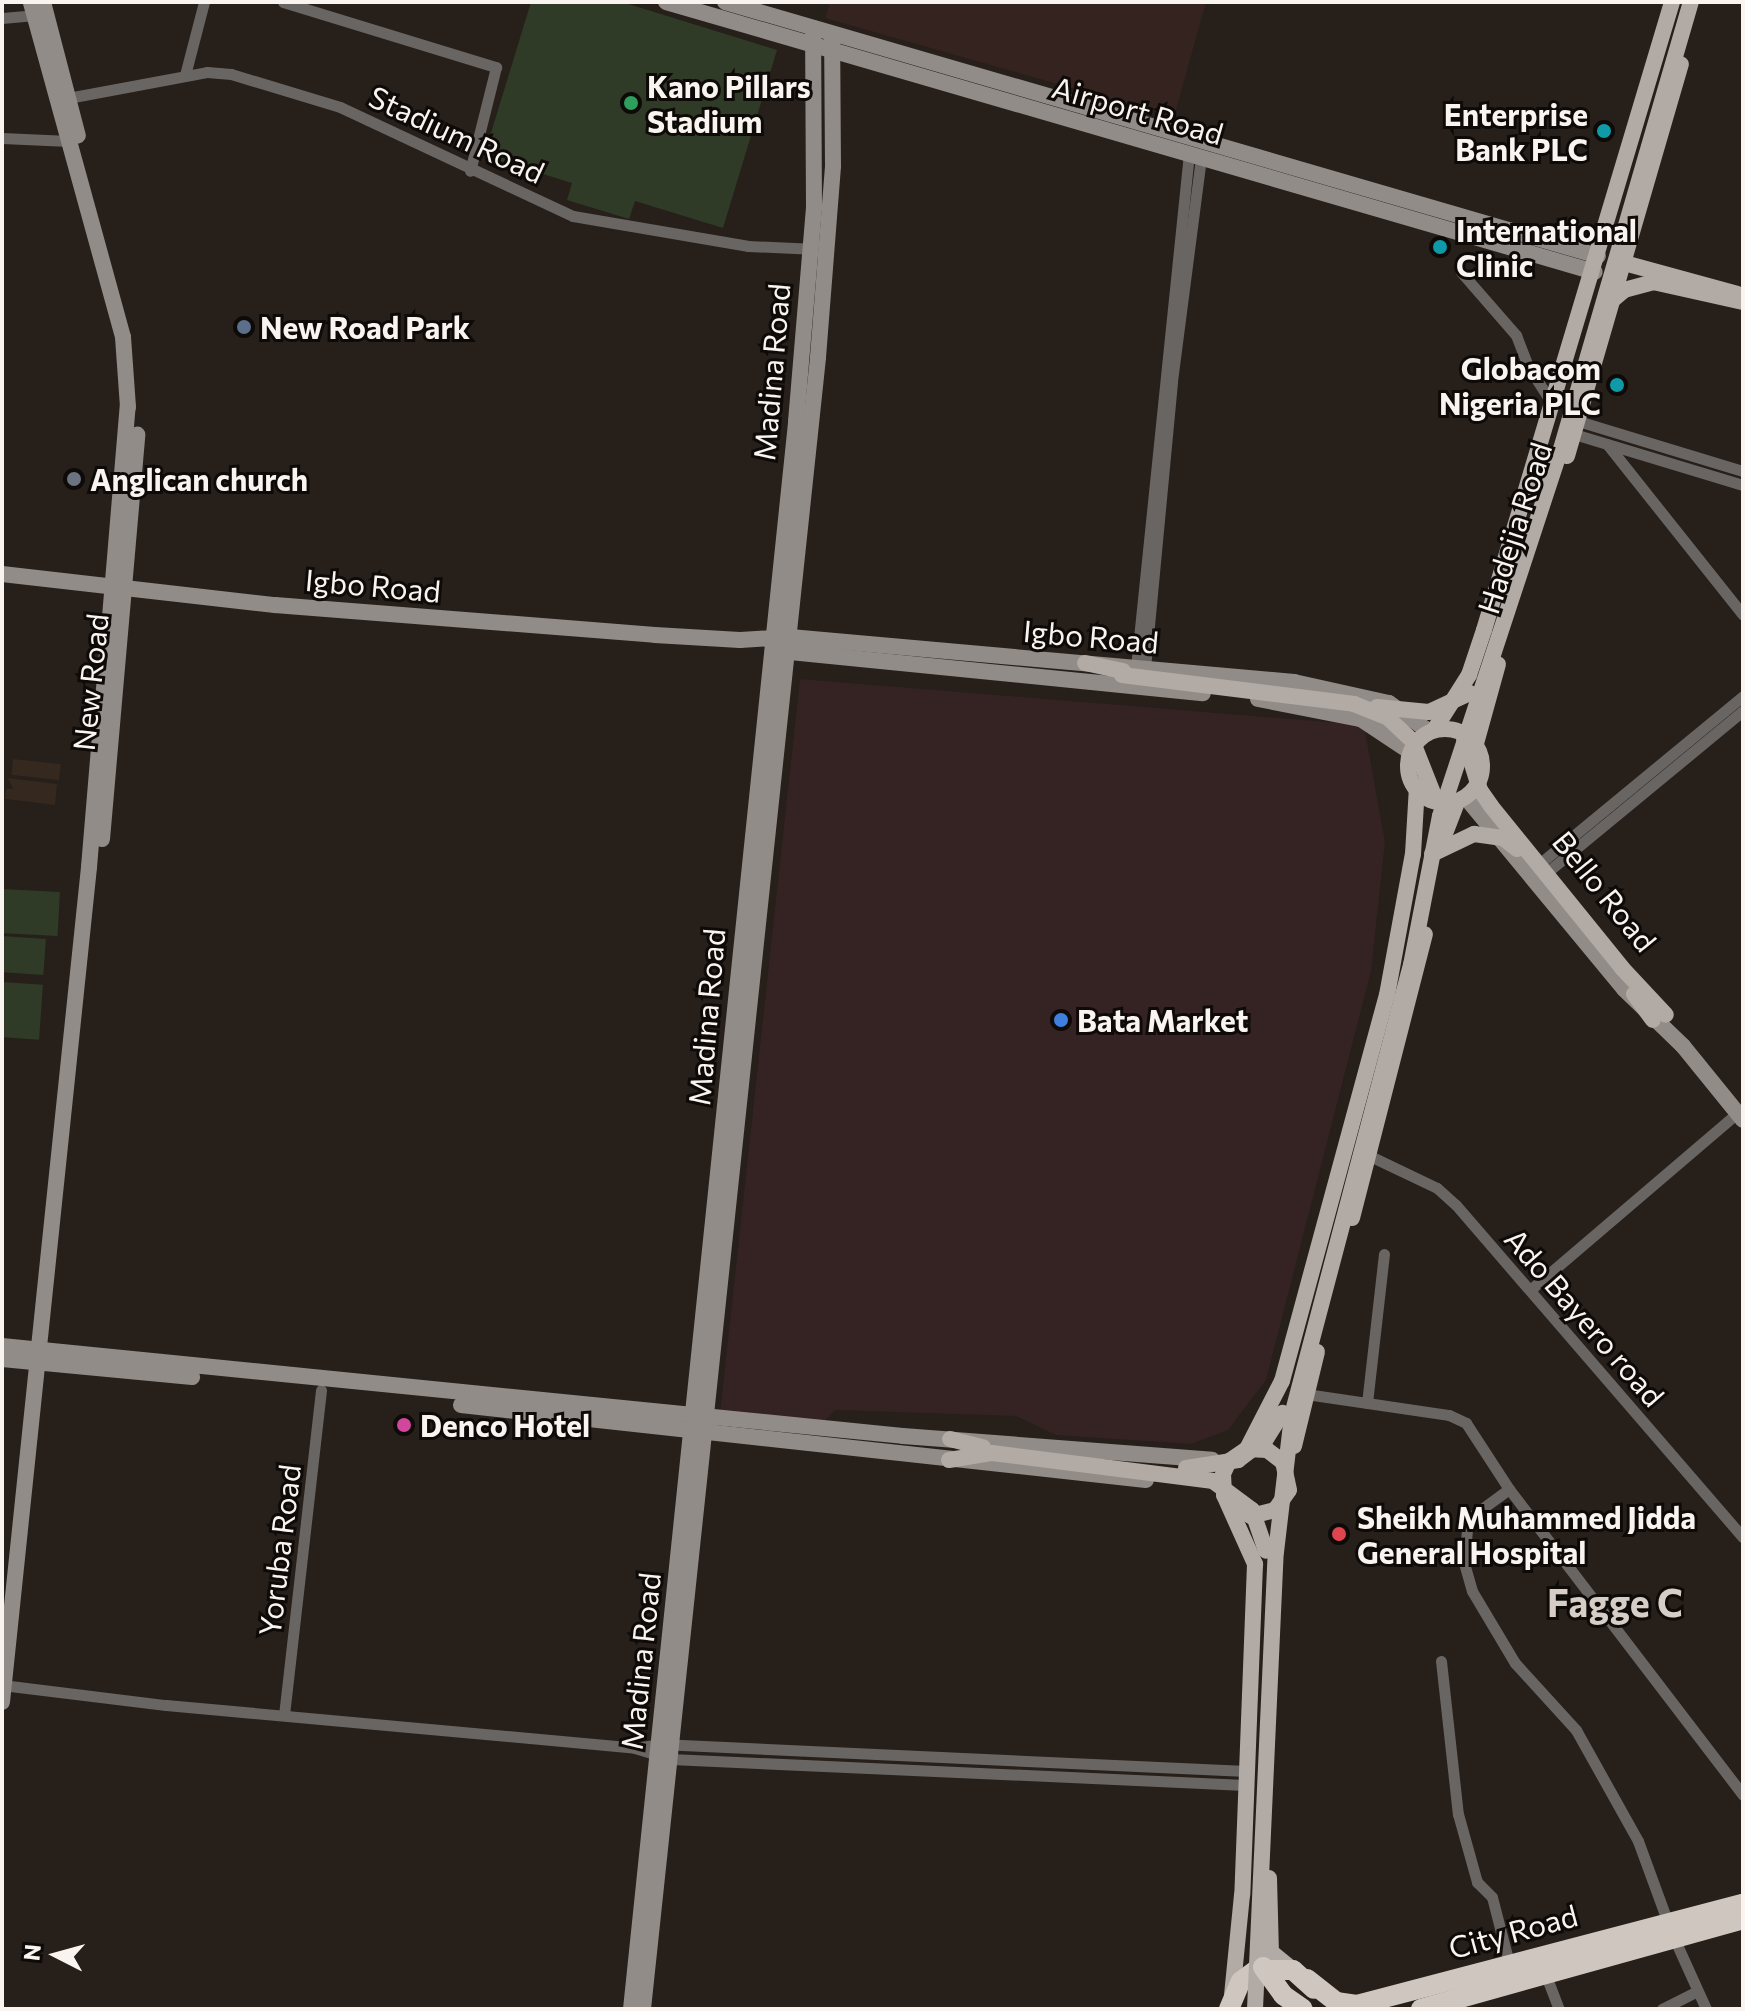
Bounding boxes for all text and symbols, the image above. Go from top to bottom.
place label: Kano Pillars Stadium [647,68,811,138]
street label: Airport Road [1048,68,1228,152]
street label: Stadium Road [364,78,550,190]
marker: Kano Pillars Stadium [622,94,640,112]
place label: Enterprise Bank PLC [1444,96,1588,166]
marker: Enterprise Bank PLC [1595,122,1613,140]
place label: International Clinic [1456,212,1637,282]
marker: International Clinic [1431,238,1449,256]
street label: Madina Road [745,282,797,462]
place label: New Road Park [260,309,470,345]
marker: New Road Park [235,318,253,336]
place label: Globacom Nigeria PLC [1439,350,1601,420]
marker: Globacom Nigeria PLC [1608,376,1626,394]
street label: Hadejia Road [1469,438,1559,618]
place label: Anglican church [90,461,308,497]
marker: Anglican church [65,470,83,488]
street label: Igbo Road [304,561,442,609]
street label: New Road [65,612,115,752]
street label: Igbo Road [1022,612,1160,660]
street label: Bello Road [1546,824,1664,958]
street label: Madina Road [680,927,732,1107]
place label: Bata Market [1077,1002,1248,1038]
marker: Bata Market [1052,1011,1070,1029]
street label: Ado Bayero road [1498,1221,1672,1413]
place label: Denco Hotel [420,1407,590,1443]
marker: Denco Hotel [395,1416,413,1434]
street label: Yoruba Road [251,1462,307,1638]
place label: Sheikh Muhammed Jidda General Hospital [1357,1499,1696,1570]
marker: Sheikh Muhammed Jidda General Hospital [1328,1523,1350,1545]
street label: Madina Road [613,1571,667,1751]
district label: Fagge C [1547,1579,1683,1625]
street label: City Road [1445,1897,1581,1965]
north arrow [16,1915,96,1995]
text: N [17,1943,46,1962]

